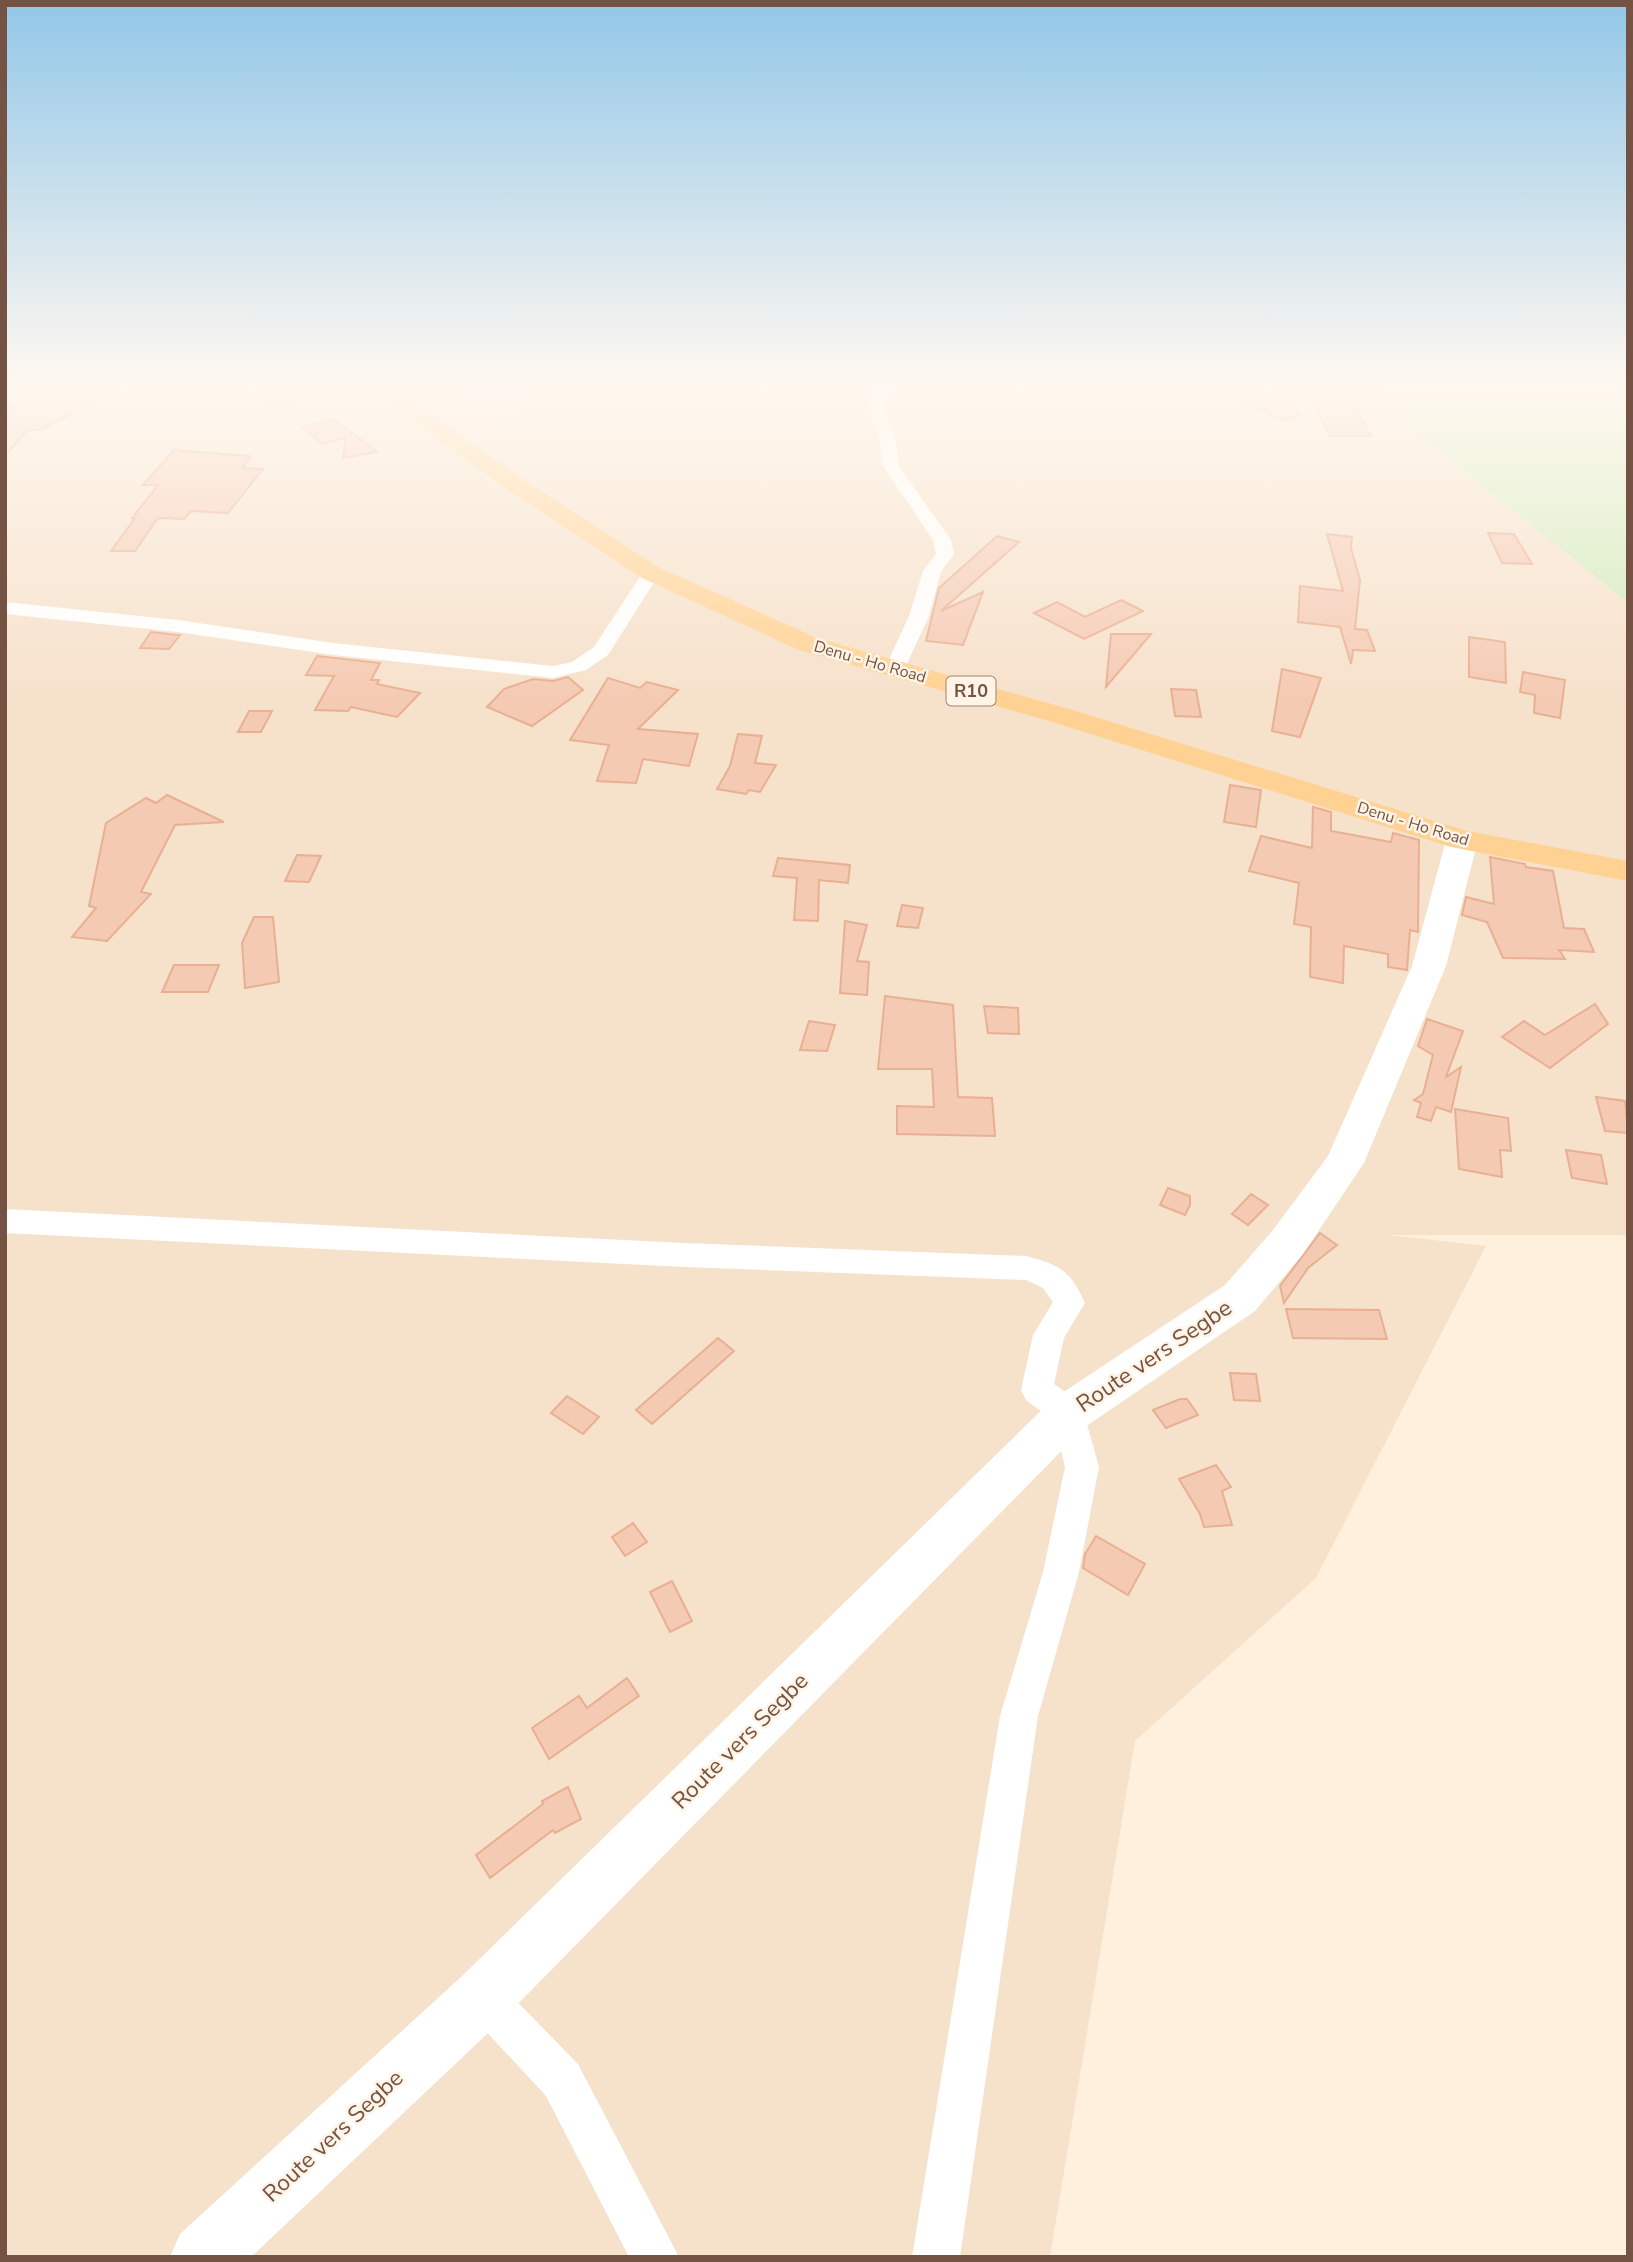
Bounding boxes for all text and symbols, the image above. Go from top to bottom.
street label: Denu - Ho Road [811,635,929,689]
road number: R10 [946,676,996,706]
street label: Denu - Ho Road [1354,797,1472,851]
street label: Route vers Segbe [1070,1292,1238,1420]
street label: Route vers Segbe [665,1666,815,1816]
street label: Route vers Segbe [256,2063,410,2209]

